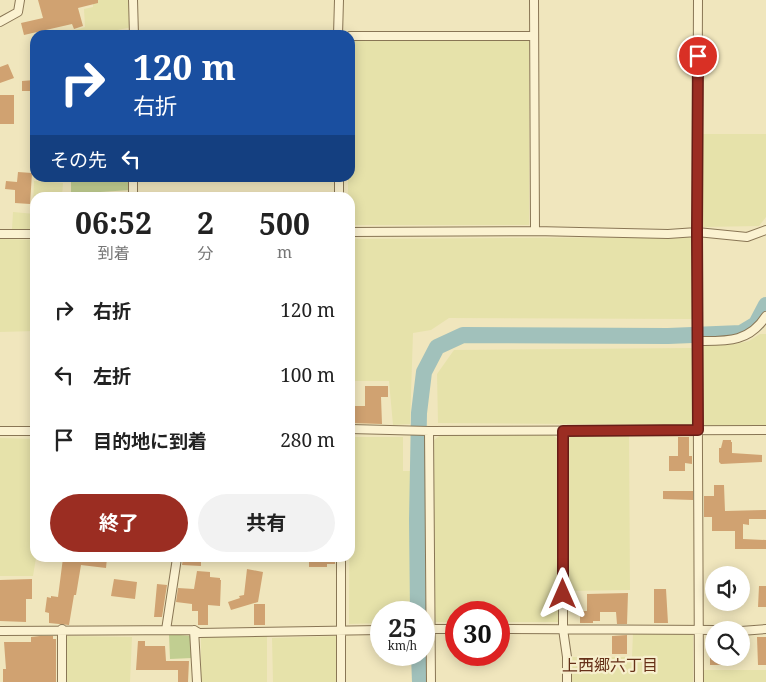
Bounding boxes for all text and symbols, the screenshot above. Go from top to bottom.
pin [677,35,719,77]
icon: arrive [684,42,712,70]
text: 120 m [133,43,236,90]
icon: right [50,50,115,115]
text: 右折 [133,90,177,120]
icon: left [117,145,145,173]
text: その先 [50,147,107,173]
text: 06:52 [75,202,152,243]
text: 2 [197,202,214,243]
text: 500 [259,203,310,244]
text: m [277,241,292,263]
text: 到着 [98,242,130,264]
text: 分 [198,242,214,264]
icon: right [50,296,78,324]
text: 120 m [280,297,335,323]
text: 右折 [93,298,131,324]
icon: left [50,361,78,389]
text: 100 m [280,362,335,388]
text: 左折 [93,363,131,389]
icon: arrive [50,426,78,454]
text: 280 m [280,427,335,453]
text: 目的地に到着 [93,428,207,454]
button: 終了 [50,494,188,552]
button: 共有 [198,494,335,552]
map controls [705,566,750,666]
button: sound [705,566,750,611]
position arrow [536,567,588,619]
speed limit sign: 30 [445,601,510,666]
text: 25 [388,610,417,644]
button: search [705,621,750,666]
text: km/h [388,637,417,654]
district label: 上西郷六丁目 [562,654,658,676]

